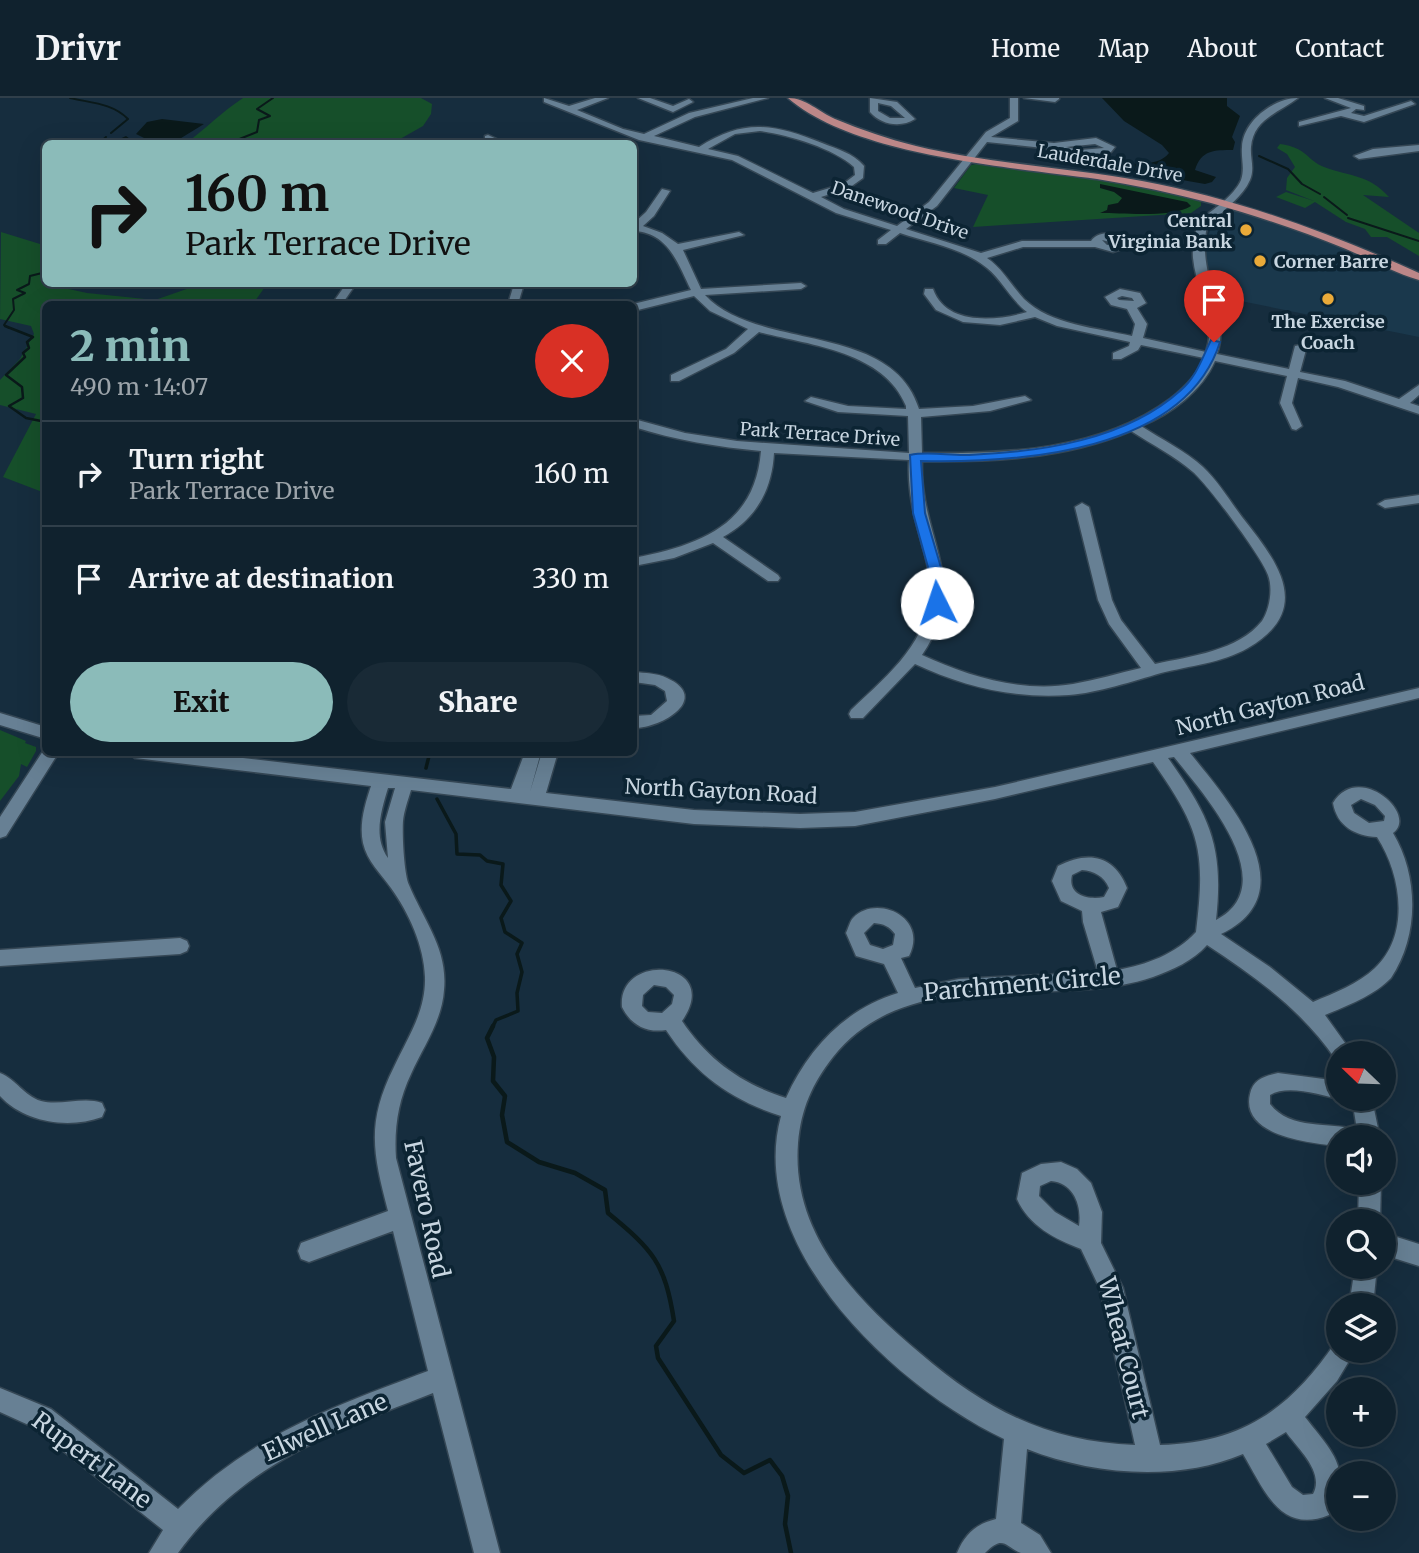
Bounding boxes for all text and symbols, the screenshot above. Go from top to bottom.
text: Drivr [35,28,121,69]
text: Home [991,33,1060,64]
text: Map [1098,33,1149,64]
text: About [1187,33,1257,64]
text: Contact [1295,33,1384,64]
street label: Lauderdale Drive [1036,139,1184,187]
text: 160 m [185,163,329,224]
icon: right [70,168,161,259]
street label: Danewood Drive [828,176,972,244]
place label: Central Virginia Bank [1108,209,1232,253]
marker: Central Virginia Bank [1238,222,1254,238]
text: Park Terrace Drive [185,224,471,264]
place label: Corner Barre [1274,250,1389,273]
marker: Corner Barre [1252,253,1268,269]
pin [1184,270,1244,342]
icon: arrive [1195,281,1233,319]
marker: The Exercise Coach [1320,291,1336,307]
place label: The Exercise Coach [1271,310,1385,354]
text: 2 min [70,320,190,372]
button: close [535,324,609,398]
text: 490 m · 14:07 [70,372,208,401]
street label: Park Terrace Drive [739,417,901,451]
text: Turn right [129,443,264,476]
icon: right [70,455,108,493]
text: 160 m [534,457,609,490]
text: Park Terrace Drive [129,476,334,505]
icon: arrive [70,560,108,598]
text: Arrive at destination [129,562,394,595]
text: 330 m [532,562,609,595]
position arrow [900,566,974,640]
button: Exit [70,662,333,742]
button: Share [347,662,609,742]
street label: North Gayton Road [1173,668,1367,741]
street label: North Gayton Road [624,772,818,810]
street label: Parchment Circle [922,960,1122,1008]
north arrow [1326,1041,1396,1111]
map controls [1326,1041,1396,1531]
button: sound [1326,1125,1396,1195]
street label: Favero Road [397,1137,457,1281]
button: search [1326,1209,1396,1279]
street label: Wheat Court [1091,1273,1157,1423]
button: layers [1326,1293,1396,1363]
button: + [1326,1377,1396,1447]
street label: Elwell Lane [258,1386,392,1468]
street label: Rupert Lane [26,1405,158,1515]
button: − [1326,1461,1396,1531]

